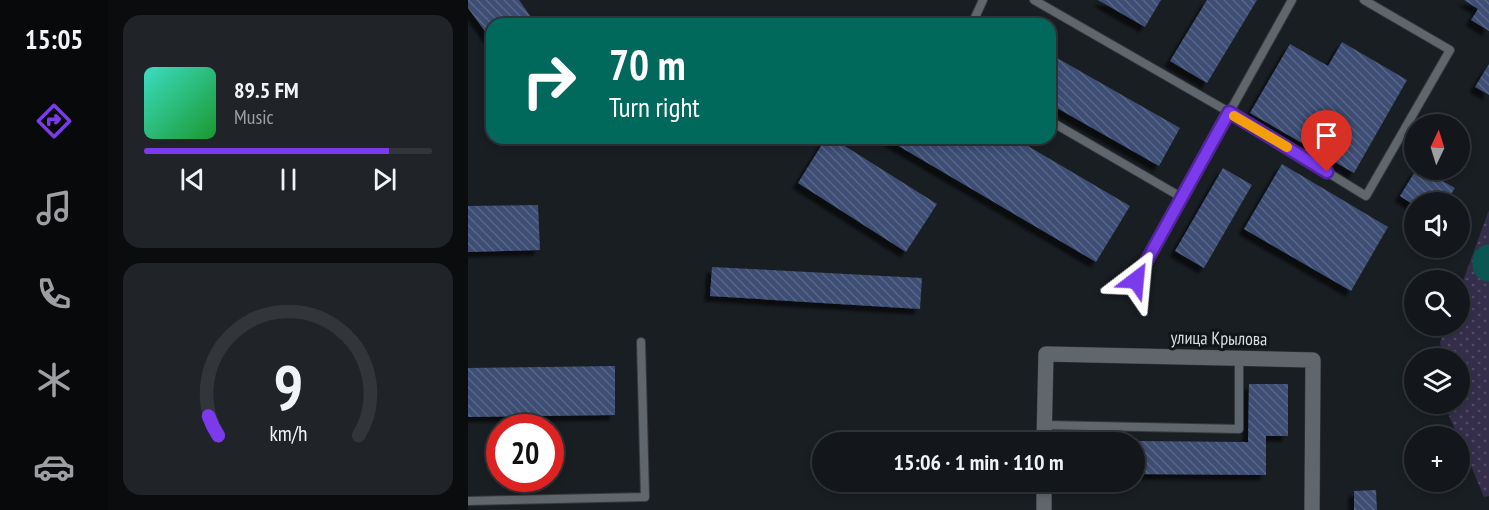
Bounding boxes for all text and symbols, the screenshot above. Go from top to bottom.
text: 15:05 [25,22,83,56]
text: 70 m [609,37,686,92]
icon: right [510,42,588,120]
text: 89.5 FM [234,76,299,104]
text: Turn right [609,90,700,124]
icon: directions [33,100,75,142]
text: Music [234,104,274,130]
pin [1301,110,1352,172]
north arrow [1404,114,1470,180]
map controls [1404,114,1470,492]
icon: arrive [1310,119,1343,152]
icon: previous [176,163,209,196]
icon: pause [272,163,305,196]
icon: next [368,163,401,196]
icon: music [33,187,75,229]
button: sound [1404,192,1470,258]
position arrow [1104,248,1168,312]
button: search [1404,270,1470,336]
icon: phone [33,273,75,315]
street label: улица Крылова [1170,326,1268,350]
text: 9 [273,346,303,427]
button: layers [1404,348,1470,414]
icon: climate [33,359,75,401]
speed limit sign: 20 [486,414,564,492]
text: km/h [269,419,307,447]
button: + [1404,426,1470,492]
icon: car [33,446,75,488]
text: 15:06 · 1 min · 110 m [893,448,1064,476]

